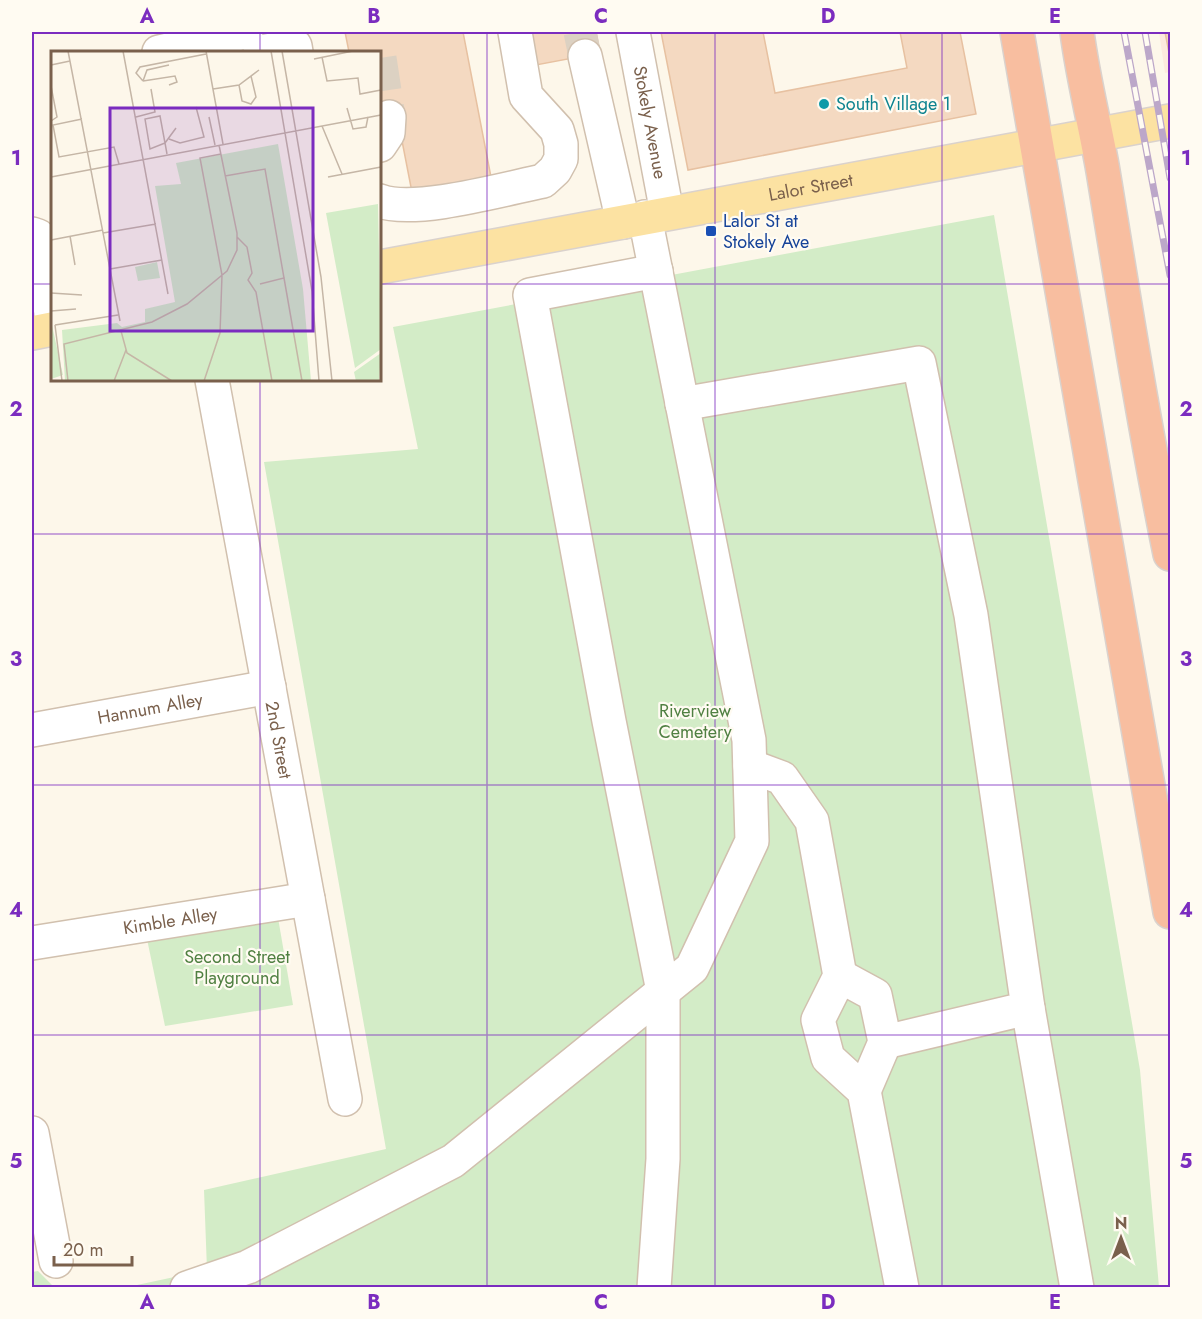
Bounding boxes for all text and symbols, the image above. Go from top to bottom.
text: A [139,2,155,31]
text: B [367,2,381,31]
text: C [594,2,608,31]
text: D [821,2,835,31]
text: E [1049,2,1061,31]
inset map [51,51,381,381]
street label: Stokely Avenue [627,64,673,181]
place label: South Village 1 [836,91,951,117]
marker: South Village 1 [817,97,831,111]
text: 1 [11,144,21,173]
text: 1 [1181,144,1191,173]
street label: Lalor Street [766,167,856,208]
place label: Lalor St at Stokely Ave [723,208,809,255]
marker: Lalor St at Stokely Ave [704,224,718,238]
text: 2 [9,395,23,424]
text: 2 [1179,395,1193,424]
text: 3 [10,645,22,674]
text: 3 [1180,645,1192,674]
street label: Hannum Alley [95,686,205,731]
park label: Riverview Cemetery [658,698,732,745]
street label: 2nd Street [259,699,299,781]
text: 4 [9,896,23,925]
text: 4 [1179,896,1193,925]
street label: Kimble Alley [121,901,219,941]
park label: Second Street Playground [184,944,290,991]
text: 5 [10,1147,23,1176]
text: 5 [1180,1147,1193,1176]
north arrow [1091,1208,1151,1268]
text: N [1115,1212,1127,1235]
scale bar [54,1229,132,1267]
text: 20 m [63,1237,103,1263]
text: A [139,1288,155,1317]
text: B [367,1288,381,1317]
text: C [594,1288,608,1317]
text: D [821,1288,835,1317]
text: E [1049,1288,1061,1317]

